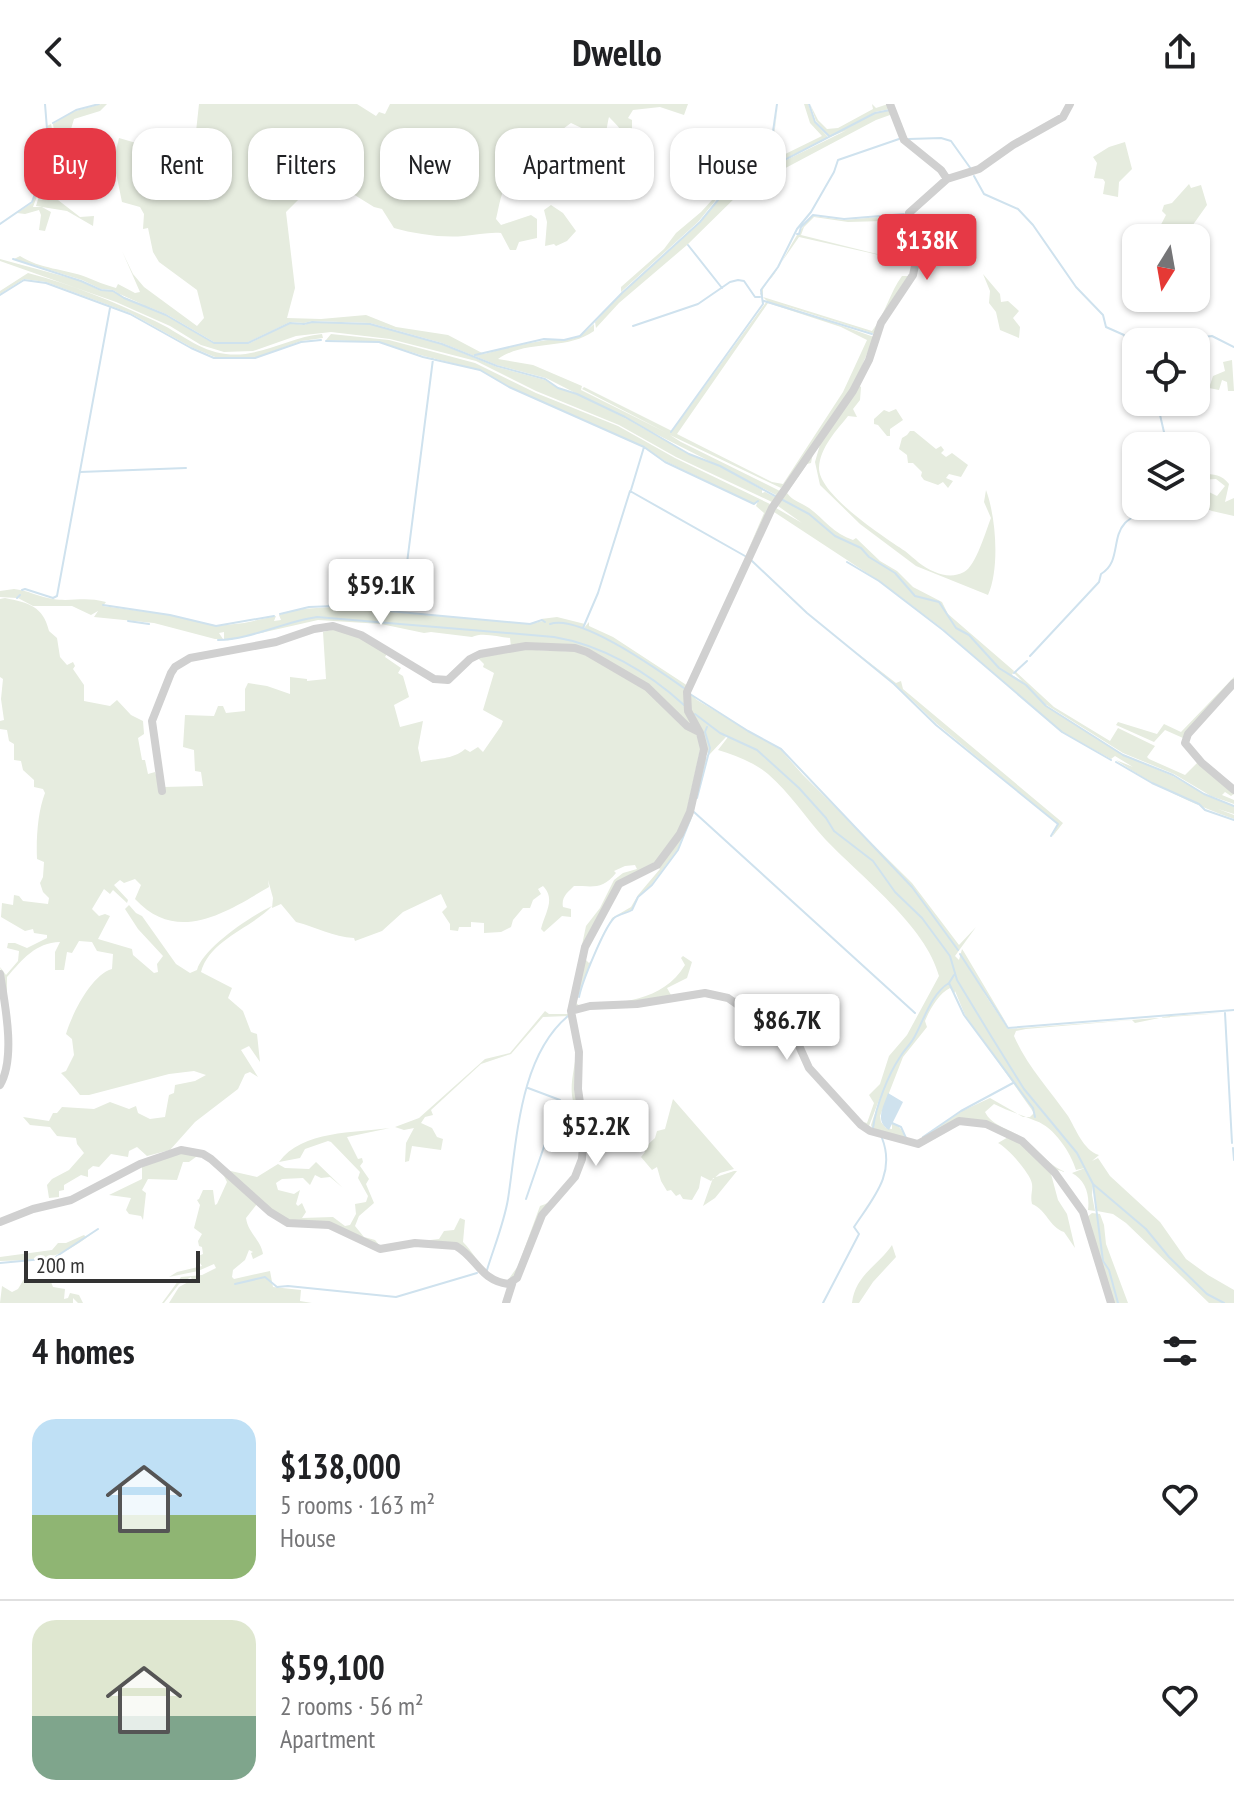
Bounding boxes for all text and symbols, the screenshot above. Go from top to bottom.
text: Dwello [572,29,662,76]
icon: back [32,30,76,74]
icon: share [1158,30,1202,74]
chip: Buy [24,128,116,200]
chip: Rent [132,128,232,200]
chip: Filters [248,128,364,200]
chip: New [380,128,479,200]
chip: Apartment [495,128,654,200]
chip: House [670,128,786,200]
pin: $138K [871,214,983,282]
text: $138K [895,223,959,256]
north arrow [1122,224,1210,312]
map controls [1122,224,1210,520]
button: locate [1122,328,1210,416]
button: layers [1122,432,1210,520]
pin: $59.1K [316,559,446,627]
text: $59.1K [347,568,415,601]
pin: $86.7K [722,994,852,1062]
text: $86.7K [753,1003,821,1036]
pin: $52.2K [531,1100,661,1168]
text: $52.2K [562,1109,630,1142]
scale bar [24,1247,200,1283]
text: 200 m [36,1251,85,1279]
text: 4 homes [32,1329,135,1373]
icon: filters [1158,1329,1202,1373]
text: $138,000 [280,1444,401,1488]
icon: home [96,1451,192,1547]
icon: heart [1158,1477,1202,1521]
text: 5 rooms · 163 m² [280,1488,435,1521]
text: House [280,1521,336,1554]
text: $59,100 [280,1645,385,1689]
icon: home [96,1652,192,1748]
icon: heart [1158,1678,1202,1722]
text: 2 rooms · 56 m² [280,1689,424,1722]
text: Apartment [280,1722,375,1755]

